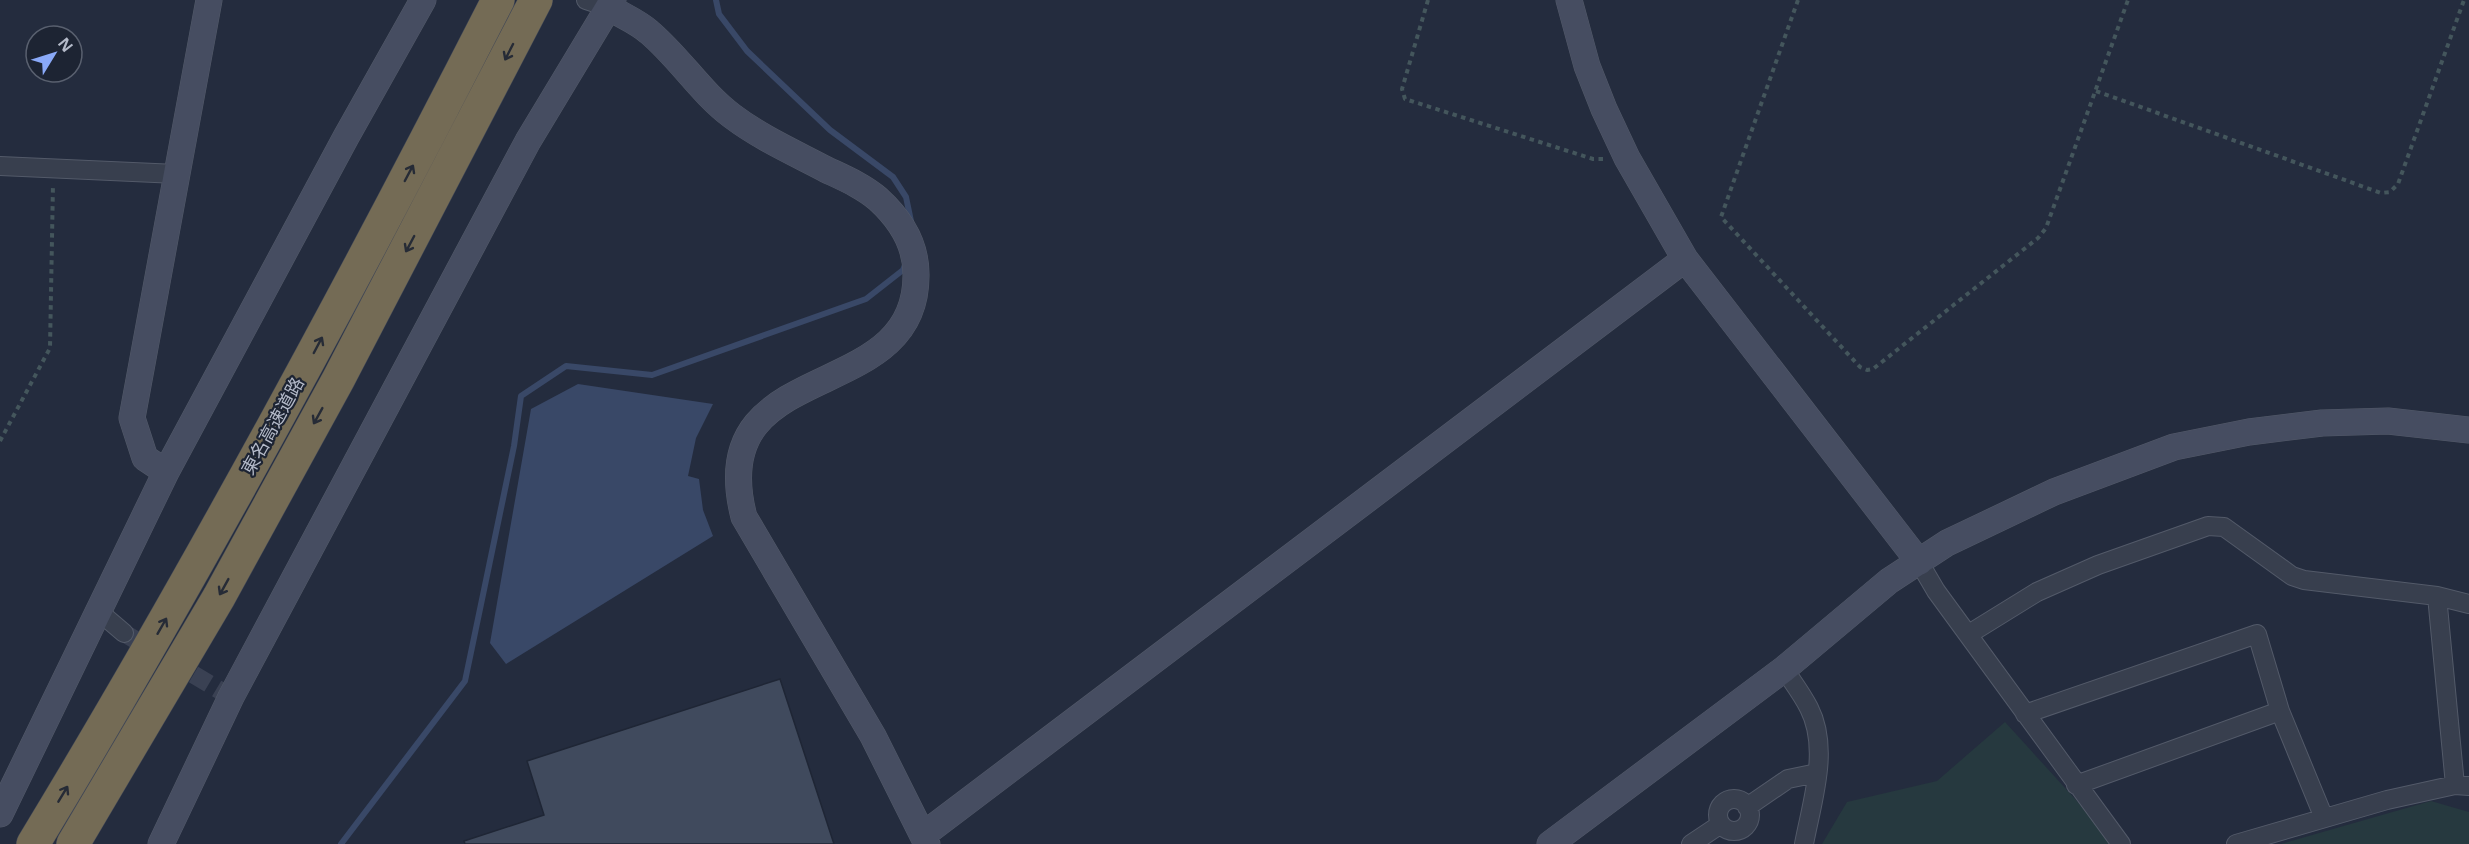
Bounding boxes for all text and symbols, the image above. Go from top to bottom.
north arrow [24,24,84,84]
text: N [53,33,78,57]
one-way arrow [503,43,515,61]
one-way arrow [403,165,415,182]
one-way arrow [404,235,416,252]
one-way arrow [313,337,324,355]
street label: 東名高速道路 [235,372,309,479]
one-way arrow [312,407,324,424]
one-way arrow [218,578,230,595]
one-way arrow [157,618,169,635]
one-way arrow [58,786,70,803]

